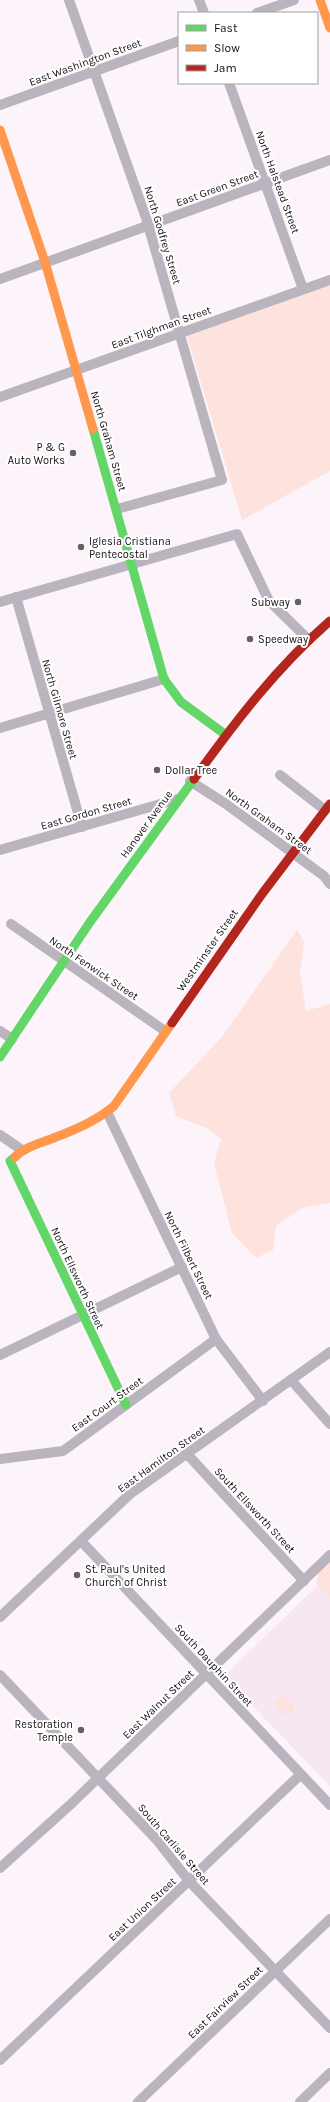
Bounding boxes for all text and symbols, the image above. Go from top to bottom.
legend [178,12,318,84]
text: Fast [214,21,238,35]
street label: East Washington Street [27,36,143,89]
text: Slow [214,41,240,55]
text: Jam [214,61,237,75]
street label: North Halstead Street [253,129,302,235]
street label: East Green Street [174,168,260,209]
street label: North Godfrey Street [141,185,184,286]
street label: East Tilghman Street [109,303,213,352]
street label: North Graham Street [88,389,129,493]
place label: P & G Auto Works [8,441,65,467]
marker: P & G Auto Works [68,448,78,458]
place label: Iglesia Cristiana Pentecostal [89,535,171,561]
marker: Iglesia Cristiana Pentecostal [76,542,86,552]
place label: Subway [251,596,290,609]
marker: Subway [293,597,303,607]
place label: Speedway [258,633,308,646]
marker: Speedway [245,634,255,644]
street label: North Gilmore Street [39,658,80,760]
place label: Dollar Tree [165,764,217,777]
marker: Dollar Tree [152,765,162,775]
street label: North Graham Street [223,786,315,857]
street label: Hanover Avenue [118,788,175,860]
street label: East Gordon Street [39,794,133,833]
street label: Westminster Street [174,907,241,994]
street label: North Fenwick Street [47,934,141,1003]
street label: North Filbert Street [162,1209,215,1301]
street label: North Ellsworth Street [48,1225,107,1331]
street label: East Court Street [69,1374,146,1435]
street label: East Hamilton Street [115,1423,207,1495]
street label: South Ellsworth Street [212,1465,298,1556]
place label: St. Paul's United Church of Christ [85,1563,167,1589]
marker: St. Paul's United Church of Christ [72,1570,82,1580]
street label: South Dauphin Street [172,1621,255,1709]
street label: East Walnut Street [120,1667,197,1742]
place label: Restoration Temple [15,1718,73,1744]
marker: Restoration Temple [76,1725,86,1735]
street label: South Carlisle Street [135,1801,212,1888]
street label: East Union Street [106,1875,179,1944]
street label: East Fairview Street [185,1963,265,2041]

